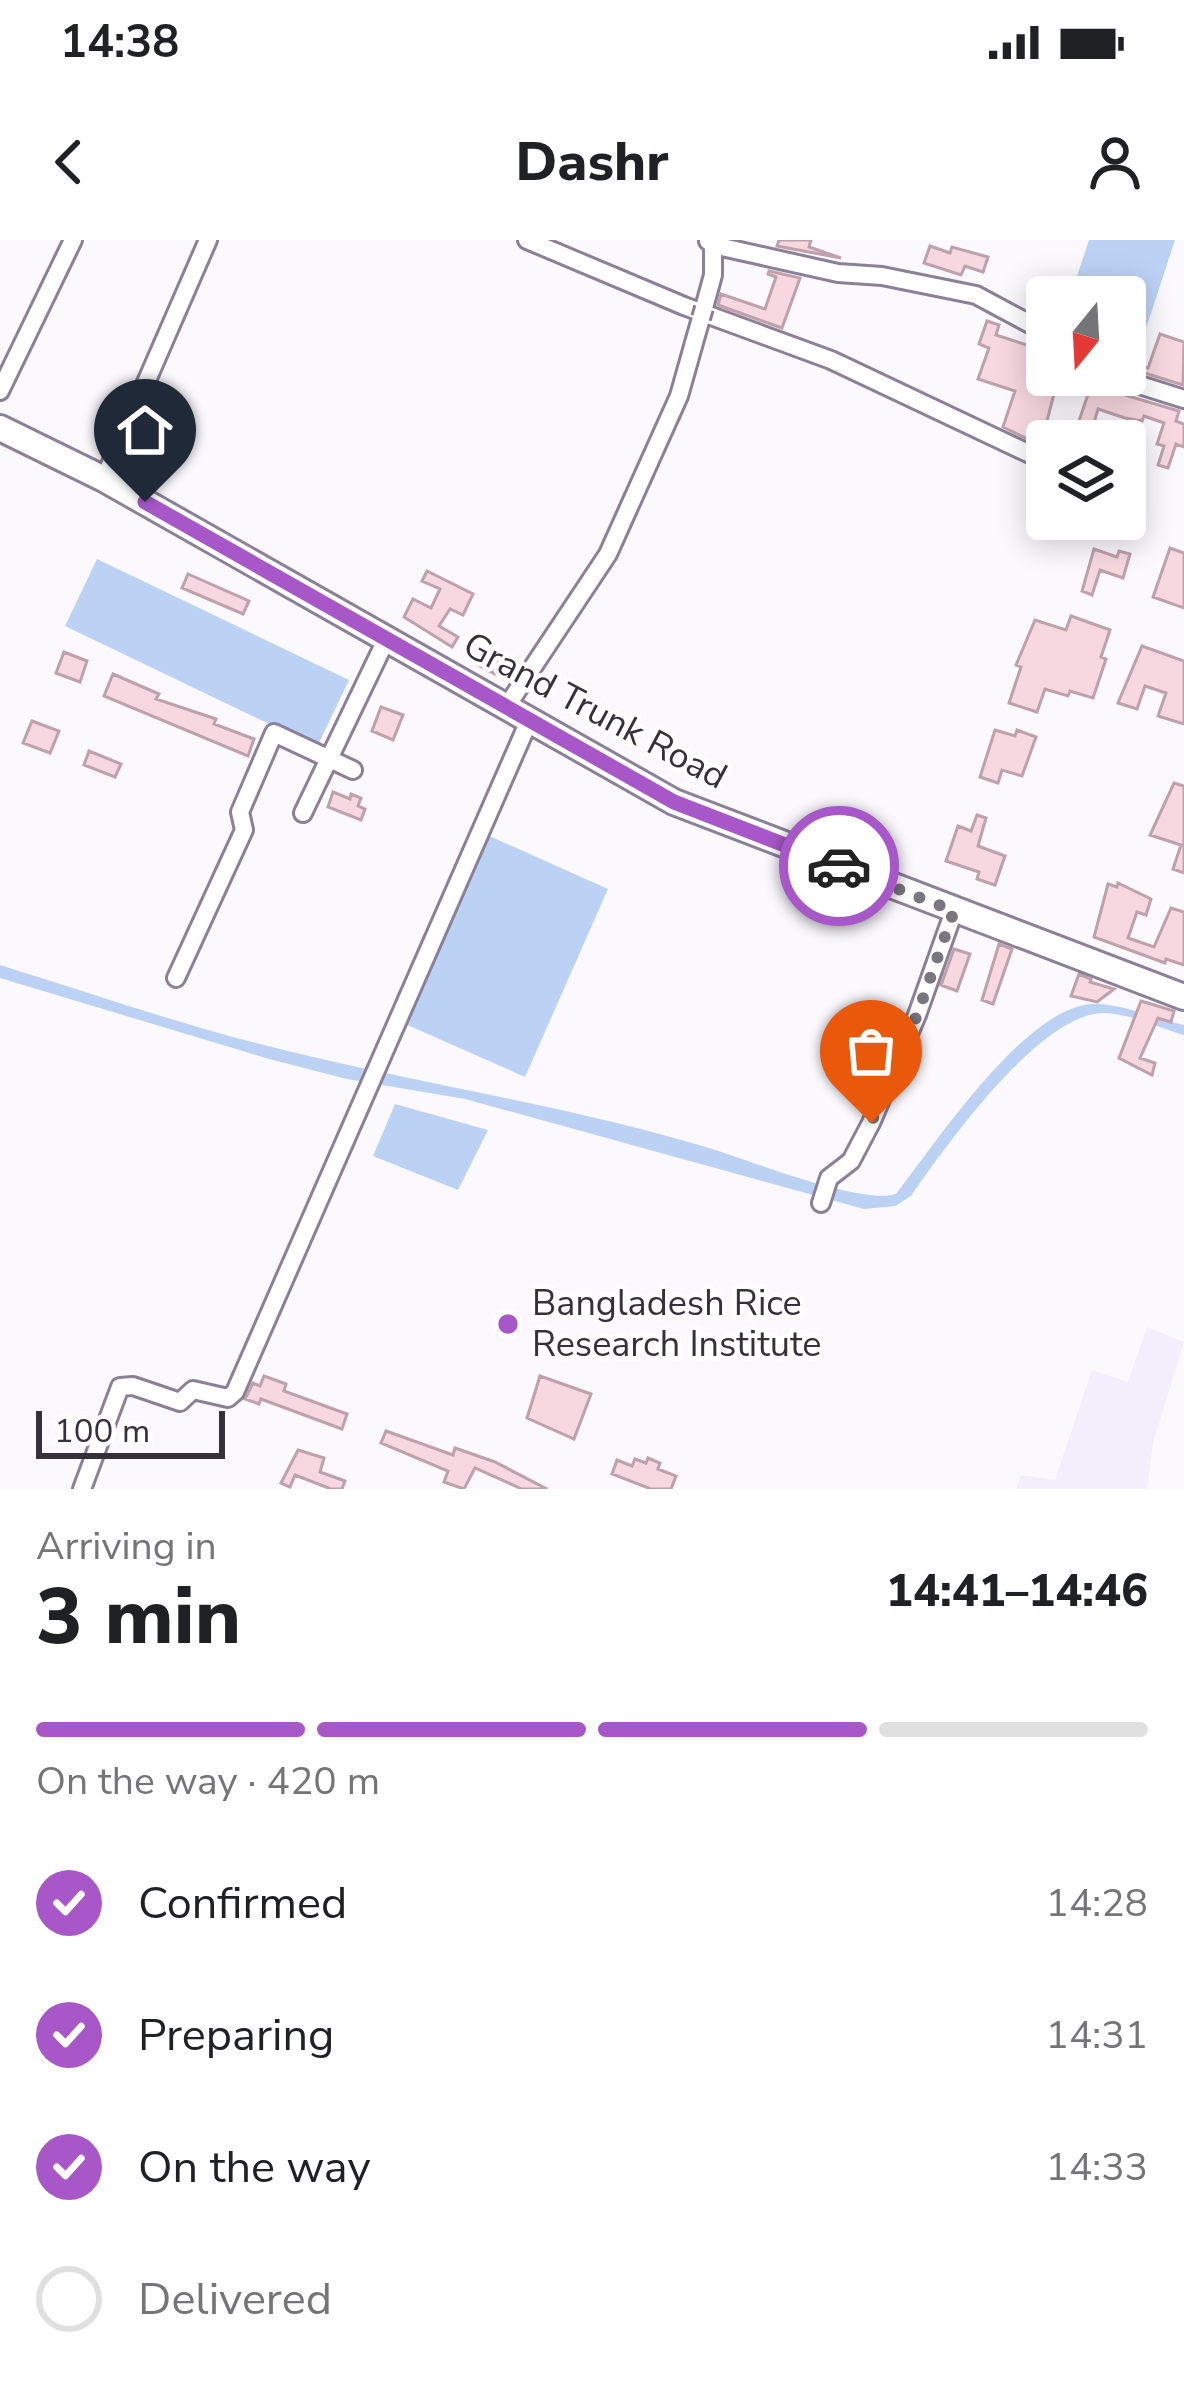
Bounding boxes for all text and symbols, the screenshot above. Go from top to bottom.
text: 14:38 [60,12,179,73]
text: Dashr [516,125,668,199]
icon: back [36,129,102,195]
icon: person [1082,129,1148,195]
north arrow [1026,276,1146,396]
map controls [1026,276,1146,540]
pin [94,379,196,502]
icon: home [112,397,178,463]
button: layers [1026,420,1146,540]
street label: Grand Trunk Road [455,621,735,801]
courier [779,806,899,926]
icon: car [806,833,872,899]
pin [820,1000,922,1123]
icon: bag [838,1018,904,1084]
place label: Bangladesh Rice Research Institute [532,1279,822,1369]
marker: Bangladesh Rice Research Institute [495,1311,521,1337]
scale bar [36,1405,225,1458]
text: 100 m [54,1409,150,1454]
text: Arriving in [36,1520,217,1573]
text: 14:41–14:46 [886,1561,1148,1622]
text: 3 min [36,1564,241,1671]
text: On the way · 420 m [36,1755,380,1808]
icon: check [36,1870,102,1936]
text: Confirmed [138,1873,347,1934]
text: 14:28 [1046,1877,1148,1930]
icon: check [36,2002,102,2068]
text: Preparing [138,2005,334,2066]
text: 14:31 [1046,2009,1148,2062]
icon: check [36,2134,102,2200]
text: On the way [138,2137,371,2198]
text: 14:33 [1046,2141,1148,2194]
text: Delivered [138,2269,332,2330]

